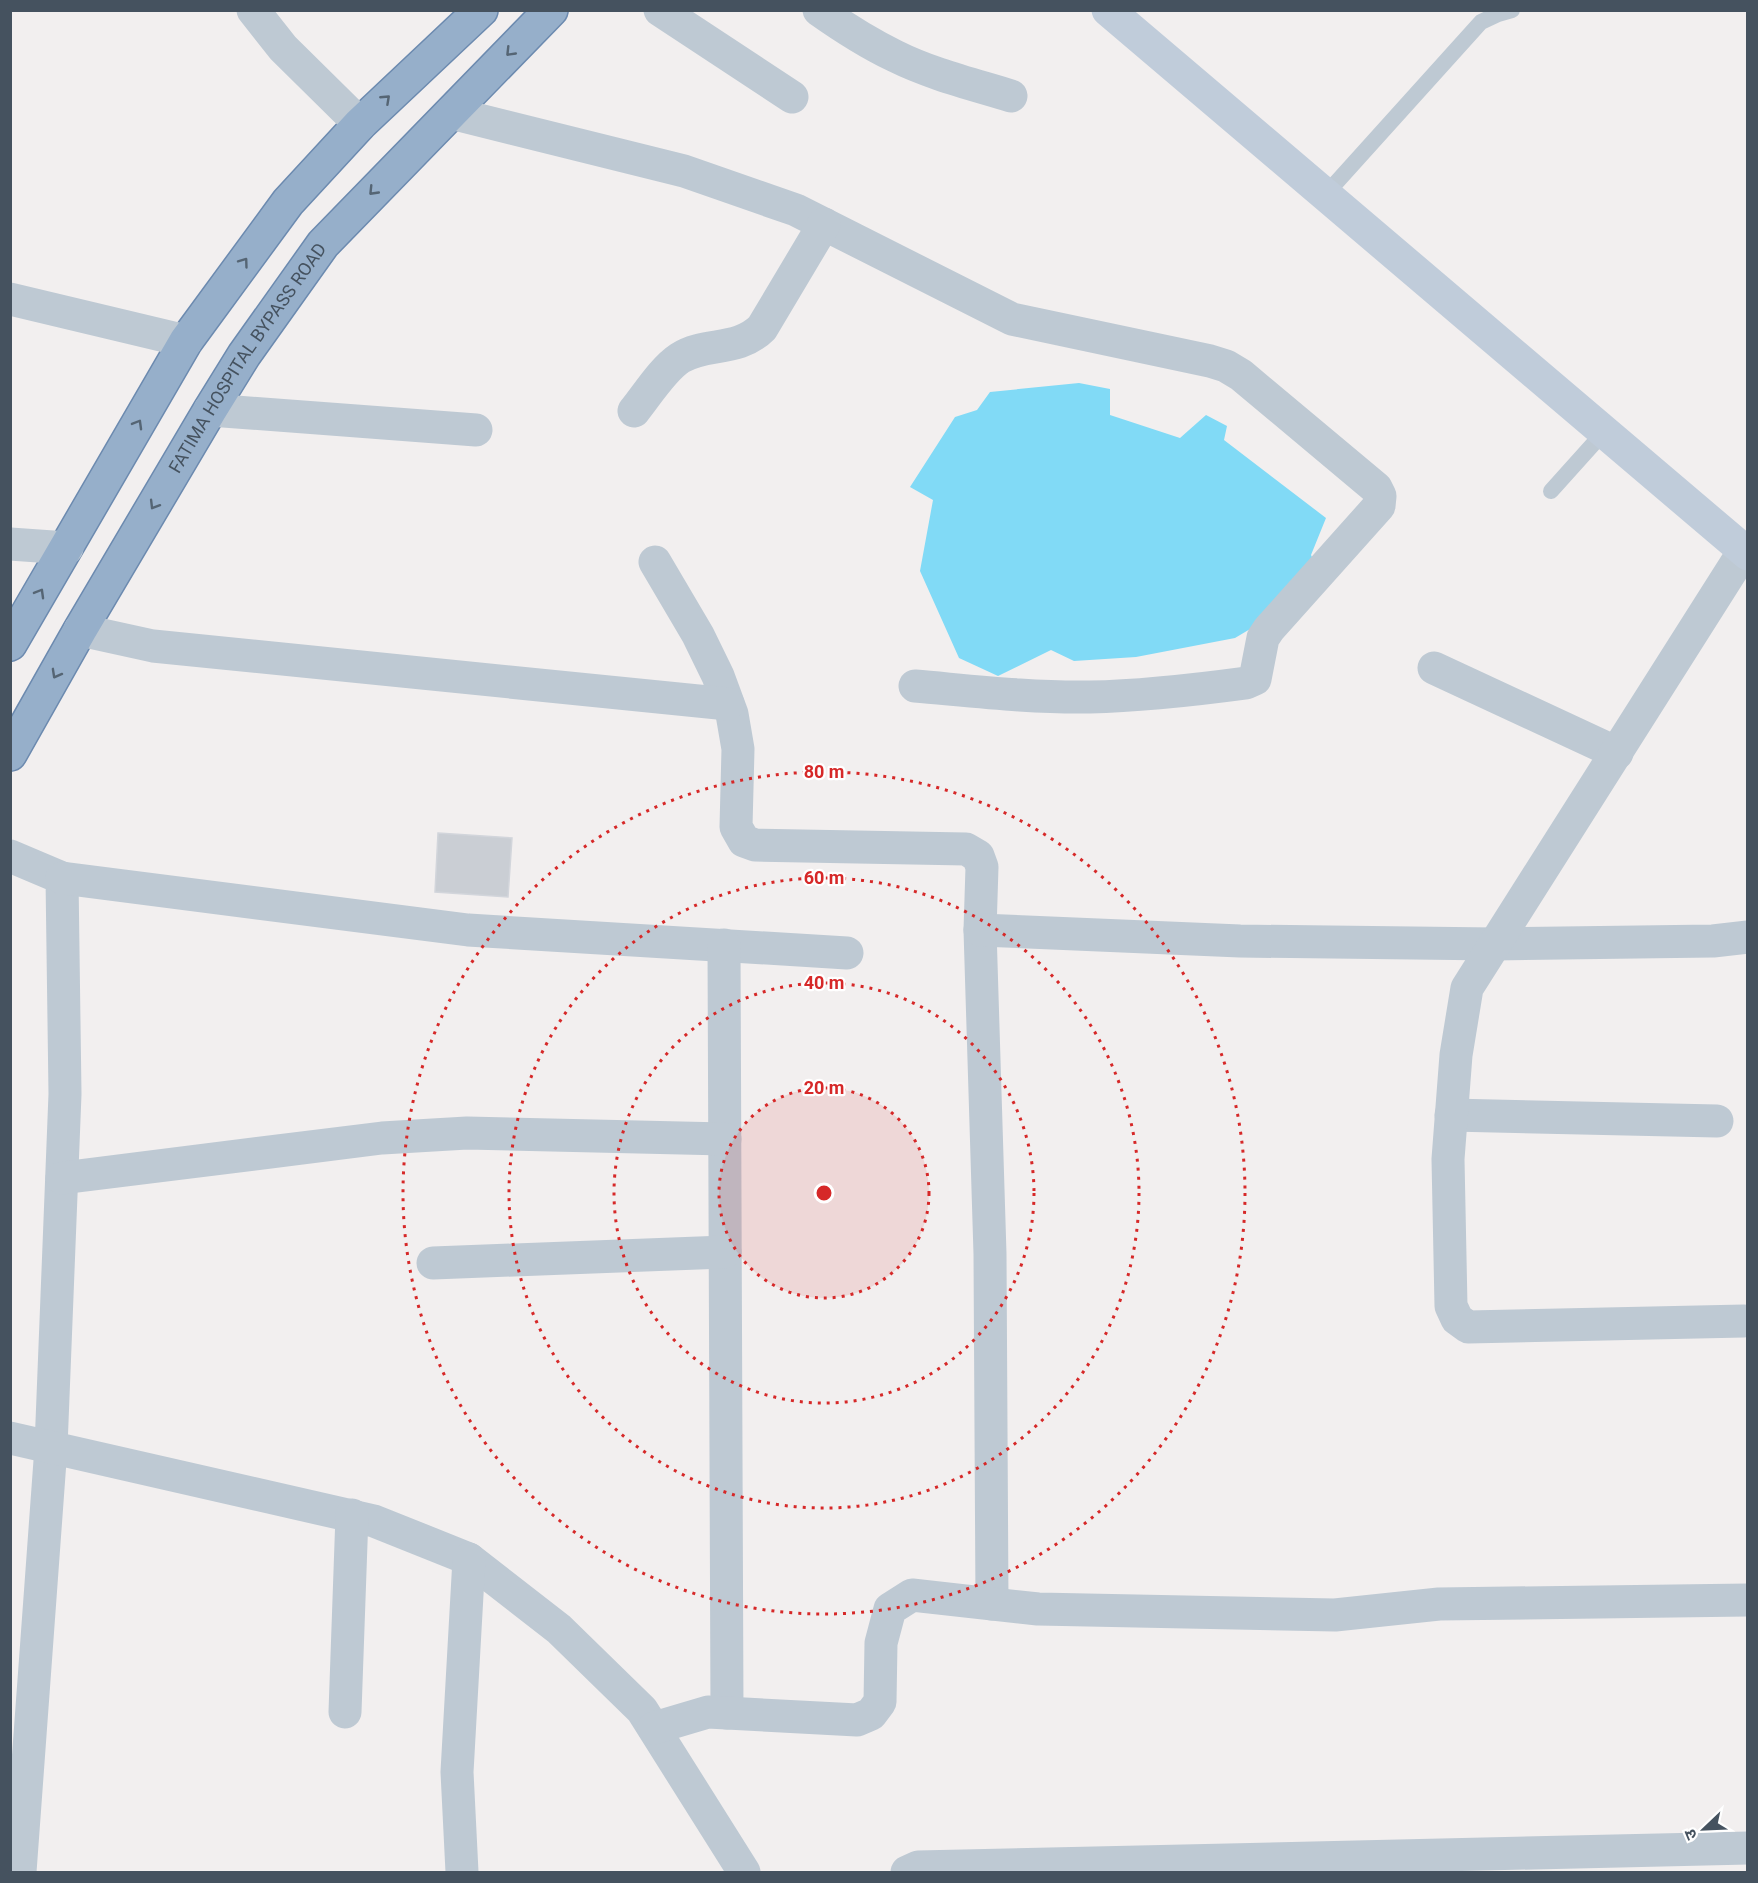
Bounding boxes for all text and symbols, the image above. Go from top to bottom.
one-way arrow [506,46,517,56]
one-way arrow [379,96,390,107]
one-way arrow [369,185,380,195]
street label: FATIMA HOSPITAL BYPASS ROAD [164,239,330,477]
one-way arrow [237,257,248,268]
one-way arrow [131,420,142,431]
one-way arrow [150,499,161,509]
one-way arrow [33,589,45,599]
one-way arrow [52,667,63,678]
text: 80 m [804,761,844,782]
text: 60 m [804,867,844,888]
text: 40 m [804,972,844,993]
text: 20 m [804,1077,844,1098]
centre of rings [814,1183,834,1203]
north arrow [1674,1799,1734,1859]
text: उ [1680,1826,1701,1843]

